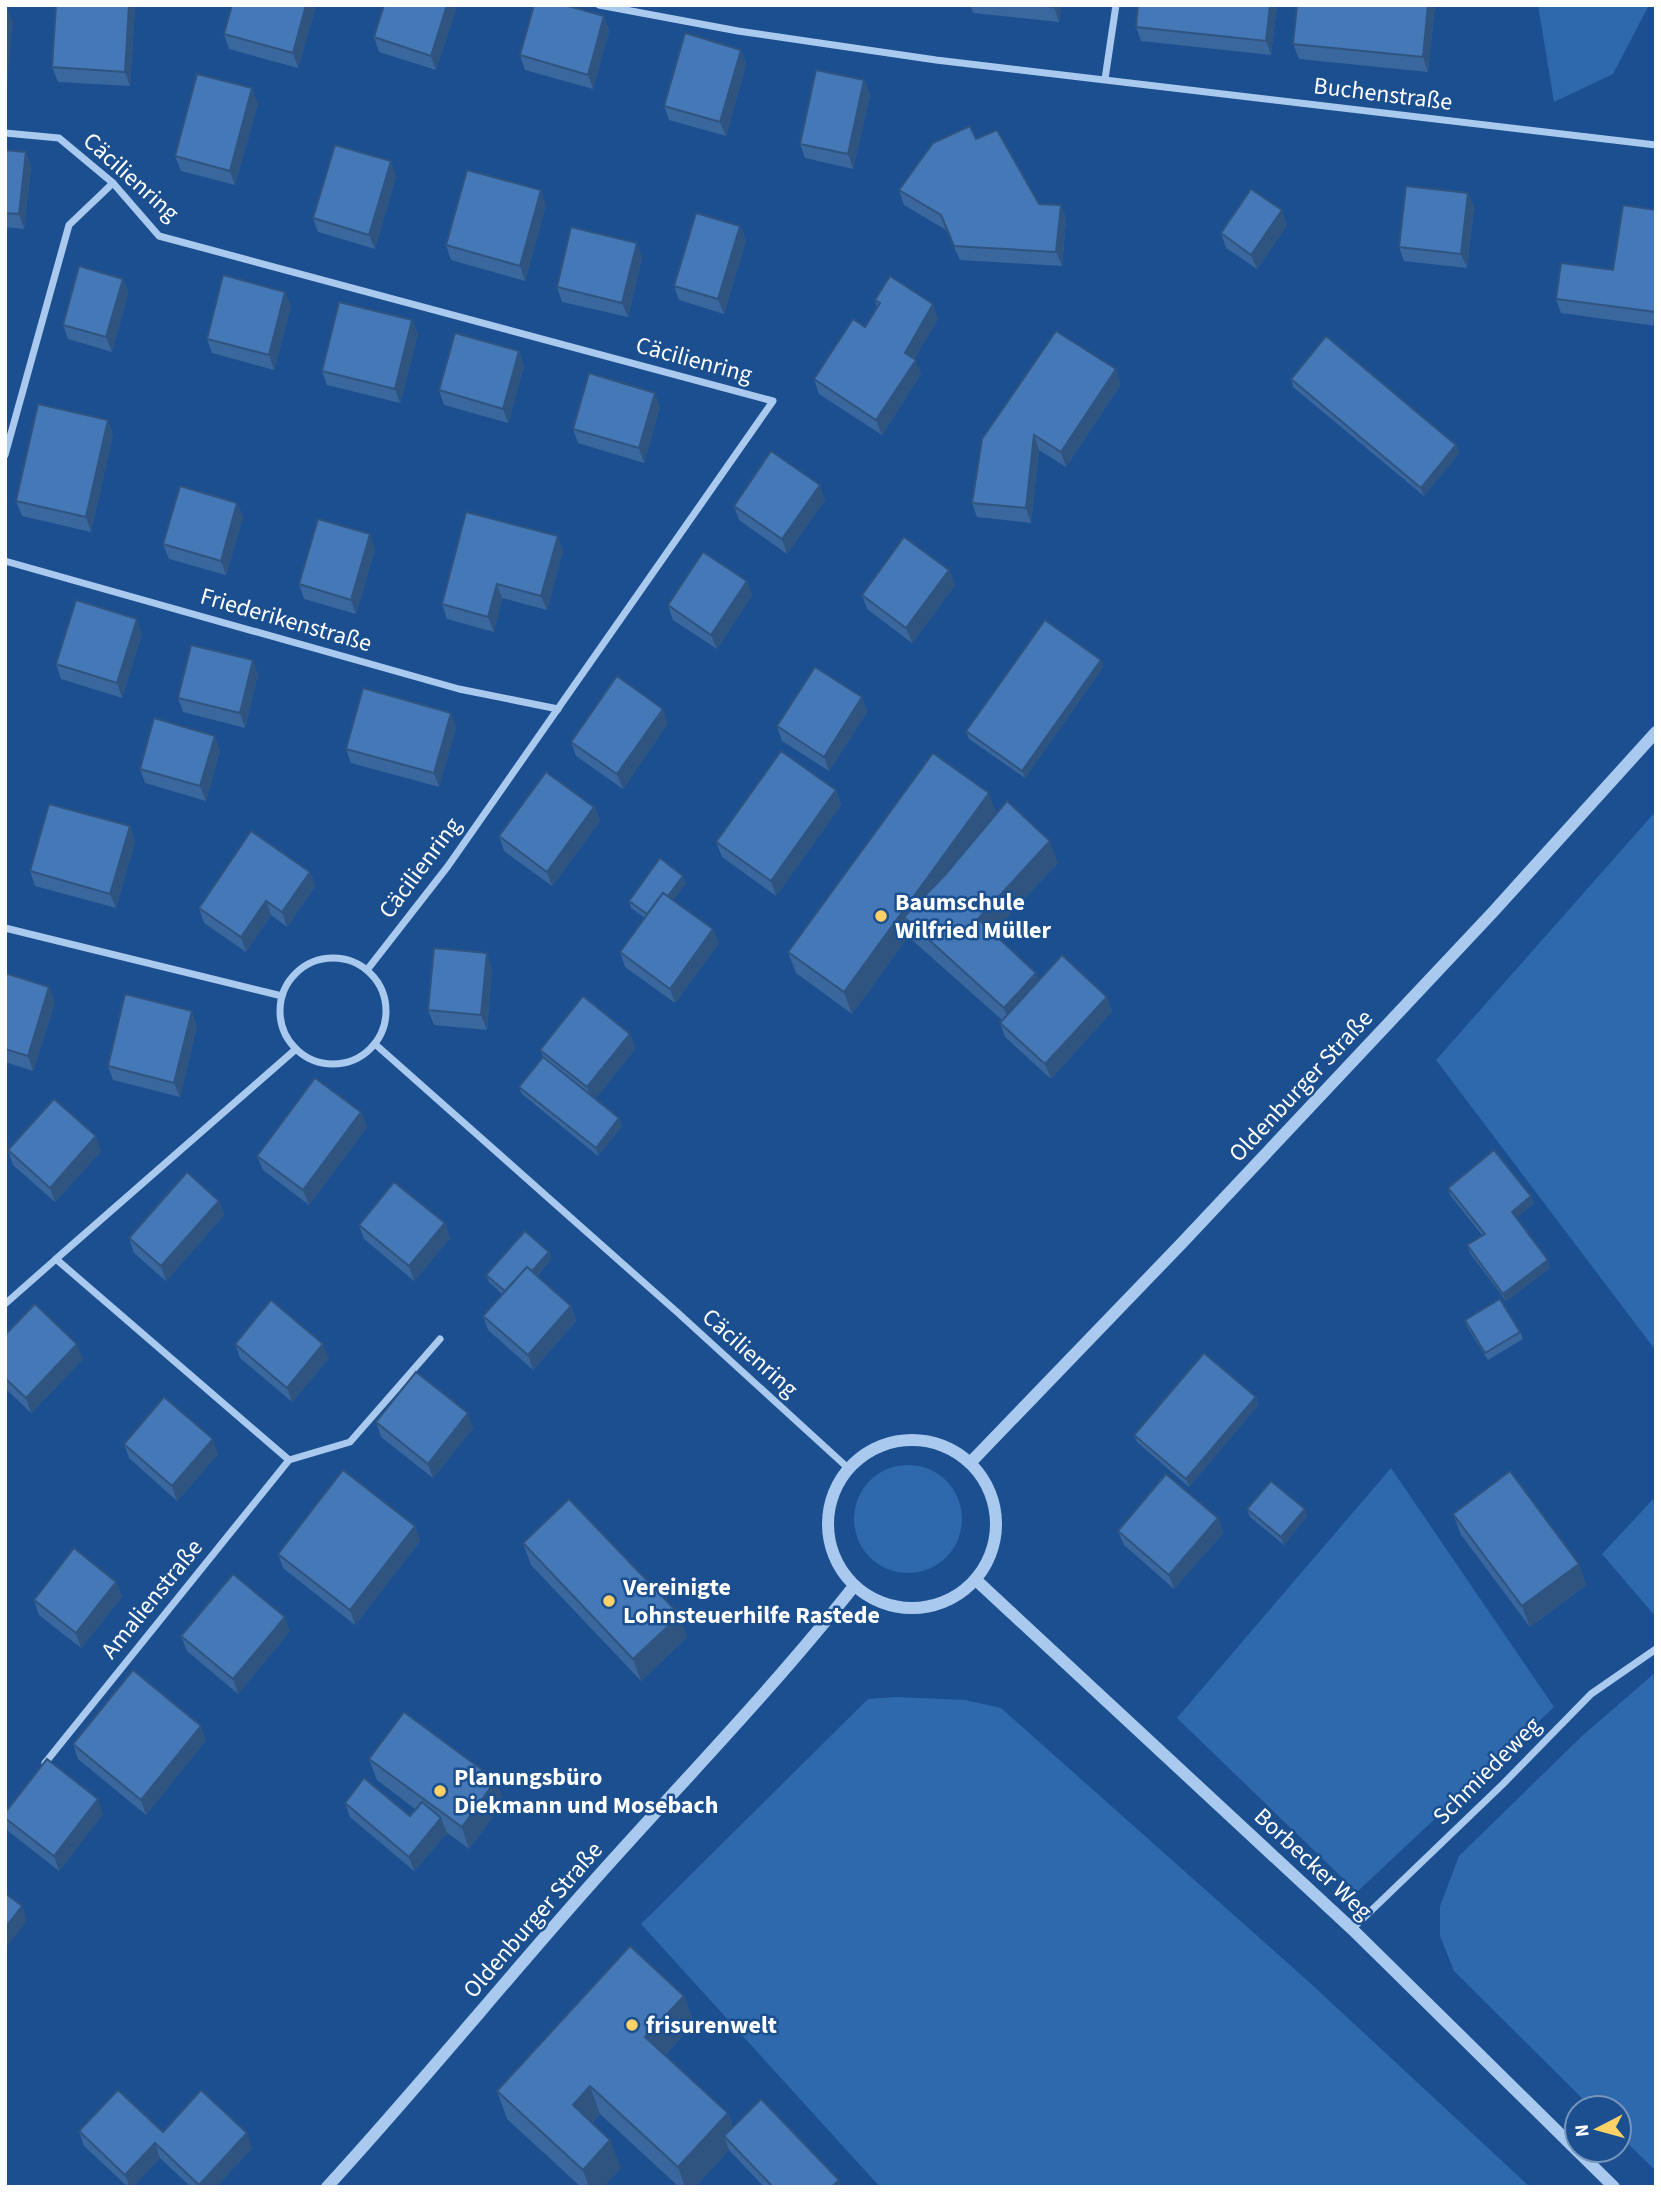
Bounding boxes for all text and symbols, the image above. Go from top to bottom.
street label: Buchenstraße [1312,68,1454,120]
street label: Cäcilienring [75,124,187,230]
street label: Cäcilienring [632,328,756,392]
street label: Friederikenstraße [196,579,376,661]
street label: Cäcilienring [370,810,470,926]
place label: Baumschule Wilfried Müller [895,885,1051,948]
marker: Baumschule Wilfried Müller [873,908,889,924]
street label: Oldenburger Straße [1221,1002,1381,1170]
street label: Cäcilienring [694,1300,806,1406]
street label: Amalienstraße [93,1532,211,1666]
place label: Vereinigte Lohnsteuerhilfe Rastede [622,1570,880,1633]
marker: Vereinigte Lohnsteuerhilfe Rastede [601,1593,617,1609]
street label: Schmiedeweg [1425,1709,1549,1833]
place label: Planungsbüro Diekmann und Mosebach [454,1760,718,1823]
marker: Planungsbüro Diekmann und Mosebach [432,1783,448,1799]
street label: Borbecker Weg [1246,1800,1380,1928]
street label: Oldenburger Straße [455,1834,611,2006]
place label: frisurenwelt [646,2008,777,2043]
marker: frisurenwelt [624,2017,640,2033]
north arrow [1563,2094,1633,2164]
text: N [1568,2123,1597,2138]

